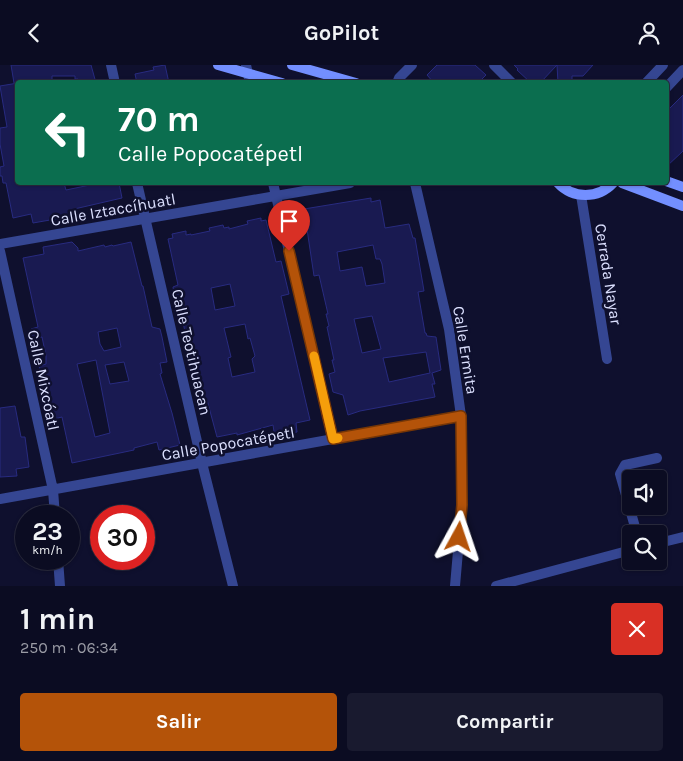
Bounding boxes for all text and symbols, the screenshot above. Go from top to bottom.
icon: back [20,19,48,47]
icon: person [635,19,663,47]
text: GoPilot [304,20,379,46]
text: 70 m [118,99,200,140]
icon: left [35,100,100,165]
text: Calle Popocatépetl [118,141,303,167]
street label: Calle Iztaccíhuatl [49,189,177,230]
pin [268,200,310,251]
icon: arrive [275,207,303,235]
street label: Cerrada Nayar [591,222,626,326]
street label: Calle Teotihuacan [168,287,215,417]
street label: Calle Ermita [449,305,482,395]
street label: Calle Mixcóatl [24,328,63,432]
street label: Calle Popocatépetl [160,422,296,465]
map controls [622,470,667,570]
button: sound [622,470,667,515]
speed limit sign: 30 [90,505,155,570]
position arrow [432,510,484,562]
text: 23 [32,517,63,546]
button: search [622,525,667,570]
text: km/h [32,543,63,557]
text: 1 min [20,601,95,637]
button: close [611,603,663,655]
text: 250 m · 06:34 [20,638,118,657]
button: Salir [20,693,337,751]
button: Compartir [347,693,663,751]

